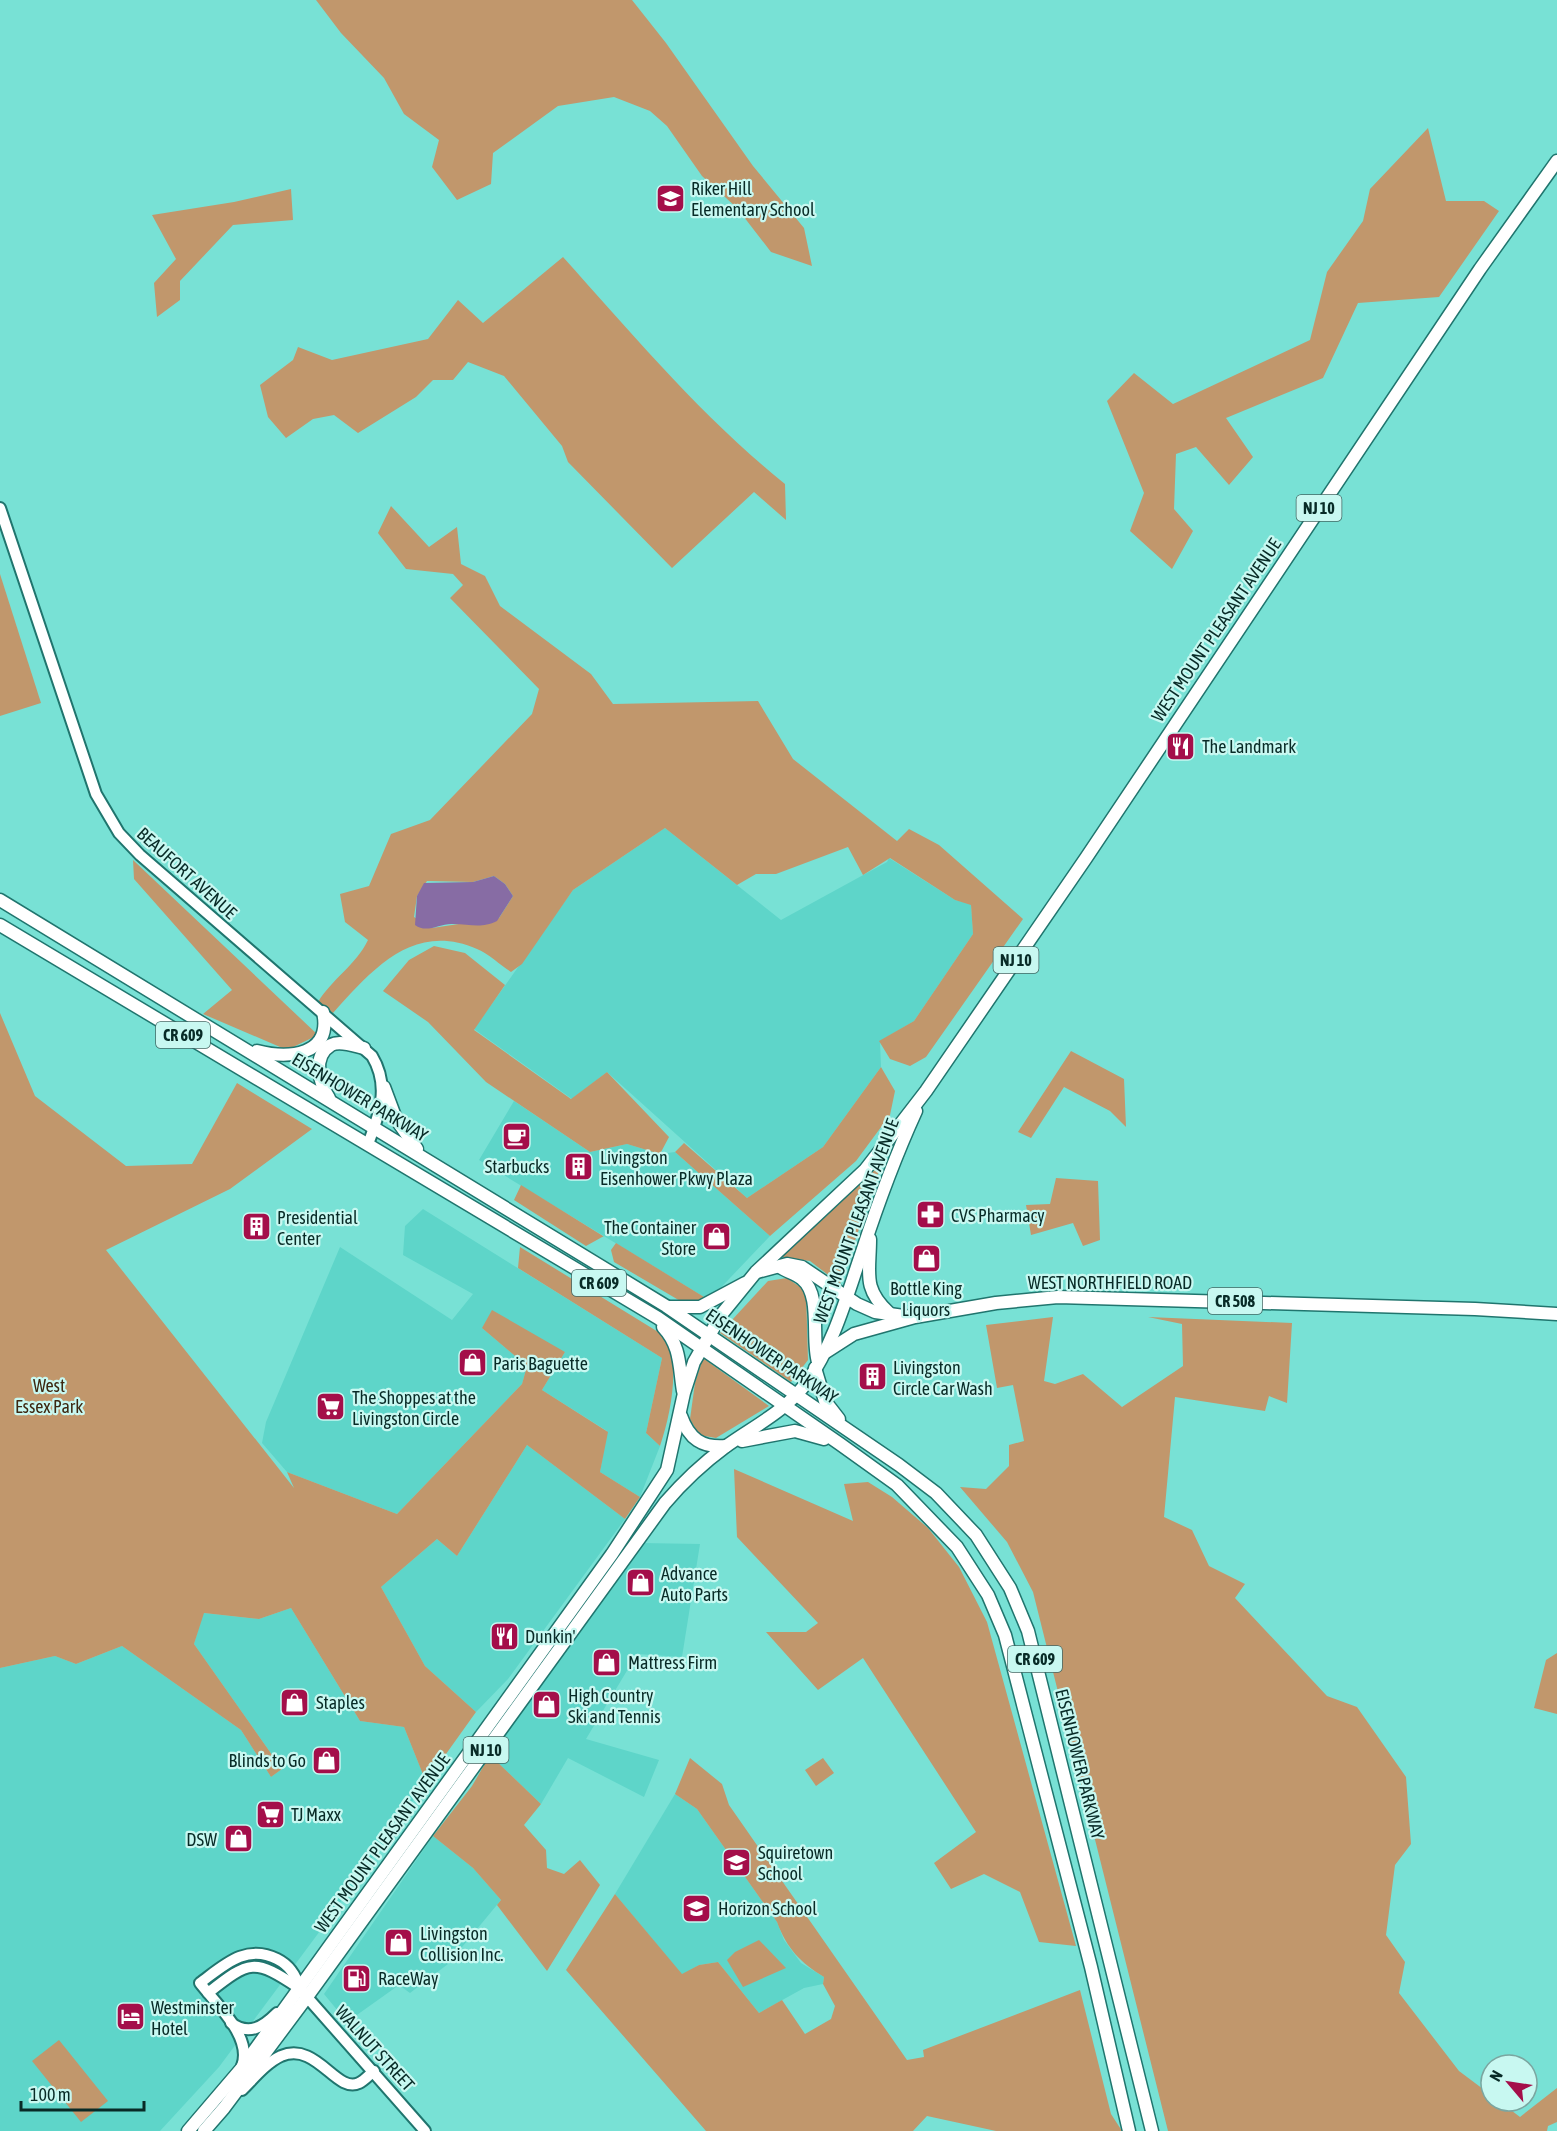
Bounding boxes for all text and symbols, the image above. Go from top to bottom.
place label: Riker Hill Elementary School [691,178,815,220]
school or university icon: Riker Hill Elementary School [654,182,686,214]
road number: NJ 10 [1296,495,1342,521]
street label: WEST MOUNT PLEASANT AVENUE [1147,534,1285,726]
restaurant icon: The Landmark [1165,730,1197,762]
place label: The Landmark [1202,736,1296,757]
street label: BEAUFORT AVENUE [133,823,241,923]
road number: NJ 10 [994,947,1038,973]
road number: CR 609 [156,1022,210,1048]
street label: EISENHOWER PARKWAY [288,1048,432,1146]
street label: WEST MOUNT PLEASANT AVENUE [809,1115,903,1326]
cafe icon: Starbucks [501,1121,533,1153]
place label: Livingston Eisenhower Pkwy Plaza [600,1147,753,1189]
building icon: Livingston Eisenhower Pkwy Plaza [563,1151,595,1183]
place label: Starbucks [485,1156,549,1177]
pharmacy icon: CVS Pharmacy [914,1199,946,1231]
place label: CVS Pharmacy [951,1205,1045,1226]
place label: Presidential Center [277,1207,358,1249]
building icon: Presidential Center [240,1211,272,1243]
place label: The Container Store [604,1217,697,1259]
shop icon: The Container Store [701,1221,733,1253]
shop icon: Bottle King Liquors [910,1243,942,1275]
road number: CR 609 [572,1270,626,1296]
street label: WEST NORTHFIELD ROAD [1028,1272,1192,1293]
place label: Bottle King Liquors [890,1278,962,1320]
road number: CR 508 [1208,1288,1262,1314]
street label: EISENHOWER PARKWAY [702,1304,842,1408]
shop icon: Paris Baguette [456,1347,488,1379]
place label: Paris Baguette [493,1353,588,1374]
place label: Livingston Circle Car Wash [893,1357,993,1399]
building icon: Livingston Circle Car Wash [856,1361,888,1393]
park label: West Essex Park [15,1375,83,1417]
place label: The Shoppes at the Livingston Circle [352,1387,476,1429]
supermarket icon: The Shoppes at the Livingston Circle [315,1391,347,1423]
place label: Advance Auto Parts [661,1563,728,1605]
shop icon: Advance Auto Parts [624,1567,656,1599]
restaurant icon: Dunkin' [488,1620,520,1652]
place label: Dunkin' [525,1626,575,1647]
shop icon: Mattress Firm [591,1646,623,1678]
road number: CR 609 [1008,1646,1062,1672]
place label: Mattress Firm [628,1652,717,1673]
place label: High Country Ski and Tennis [568,1685,661,1727]
shop icon: Staples [279,1686,311,1718]
street label: EISENHOWER PARKWAY [1051,1687,1109,1841]
shop icon: High Country Ski and Tennis [531,1689,563,1721]
place label: Staples [316,1692,365,1713]
road number: NJ 10 [464,1737,508,1763]
shop icon: Blinds to Go [311,1744,343,1776]
street label: WEST MOUNT PLEASANT AVENUE [310,1749,454,1937]
place label: Blinds to Go [229,1750,306,1771]
supermarket icon: TJ Maxx [254,1798,286,1830]
place label: TJ Maxx [291,1804,341,1825]
shop icon: DSW [222,1823,254,1855]
place label: DSW [186,1829,217,1850]
place label: Squiretown School [758,1842,833,1884]
school or university icon: Squiretown School [721,1846,753,1878]
school or university icon: Horizon School [681,1892,713,1924]
place label: Horizon School [718,1898,817,1919]
place label: Livingston Collision Inc. [420,1923,504,1965]
shop icon: Livingston Collision Inc. [383,1927,415,1959]
fuel station icon: RaceWay [341,1962,373,1994]
place label: RaceWay [378,1968,439,1989]
place label: Westminster Hotel [151,1997,235,2039]
hotel icon: Westminster Hotel [114,2001,146,2033]
street label: WALNUT STREET [331,2001,419,2095]
north arrow [1479,2053,1539,2113]
text: N [1486,2067,1506,2084]
scale bar [21,2074,144,2112]
text: 100 m [30,2084,71,2105]

